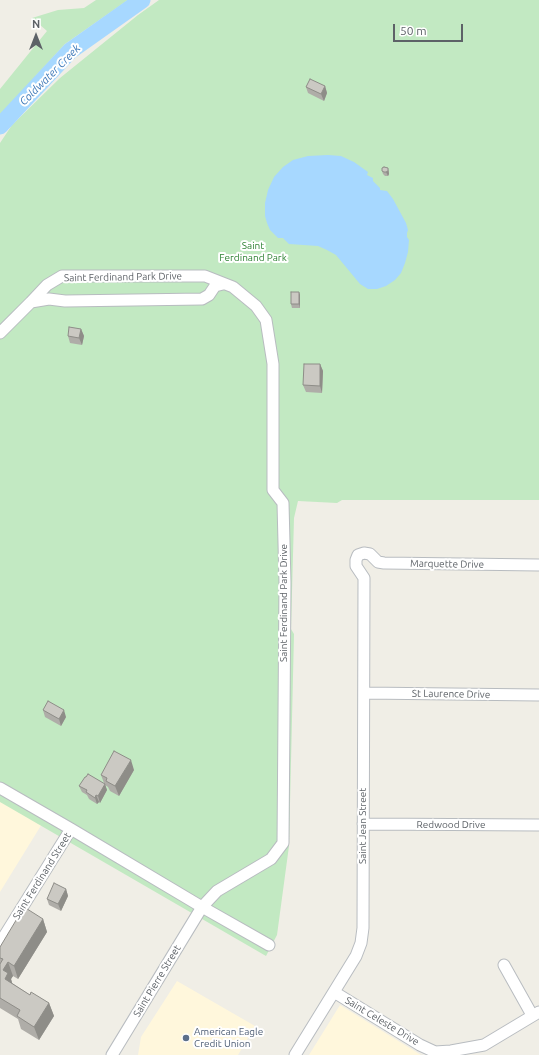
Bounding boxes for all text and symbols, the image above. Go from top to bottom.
north arrow [16,16,56,56]
scale bar [395,16,465,42]
text: N [32,18,40,30]
text: 50 m [400,24,427,37]
water label: Coldwater Creek [17,42,83,108]
park label: Saint Ferdinand Park [219,240,287,264]
street label: Saint Ferdinand Park Drive [64,270,182,284]
street label: Saint Ferdinand Park Drive [278,544,290,662]
street label: Marquette Drive [410,557,484,571]
street label: St Laurence Drive [412,687,490,701]
street label: Saint Jean Street [357,788,369,864]
street label: Redwood Drive [417,819,485,831]
street label: Saint Ferdinand Street [10,830,74,922]
street label: Saint Pierre Street [131,943,183,1019]
street label: Saint Celeste Drive [343,994,421,1048]
place label: American Eagle Credit Union [194,1026,263,1050]
marker: American Eagle Credit Union [181,1033,191,1043]

